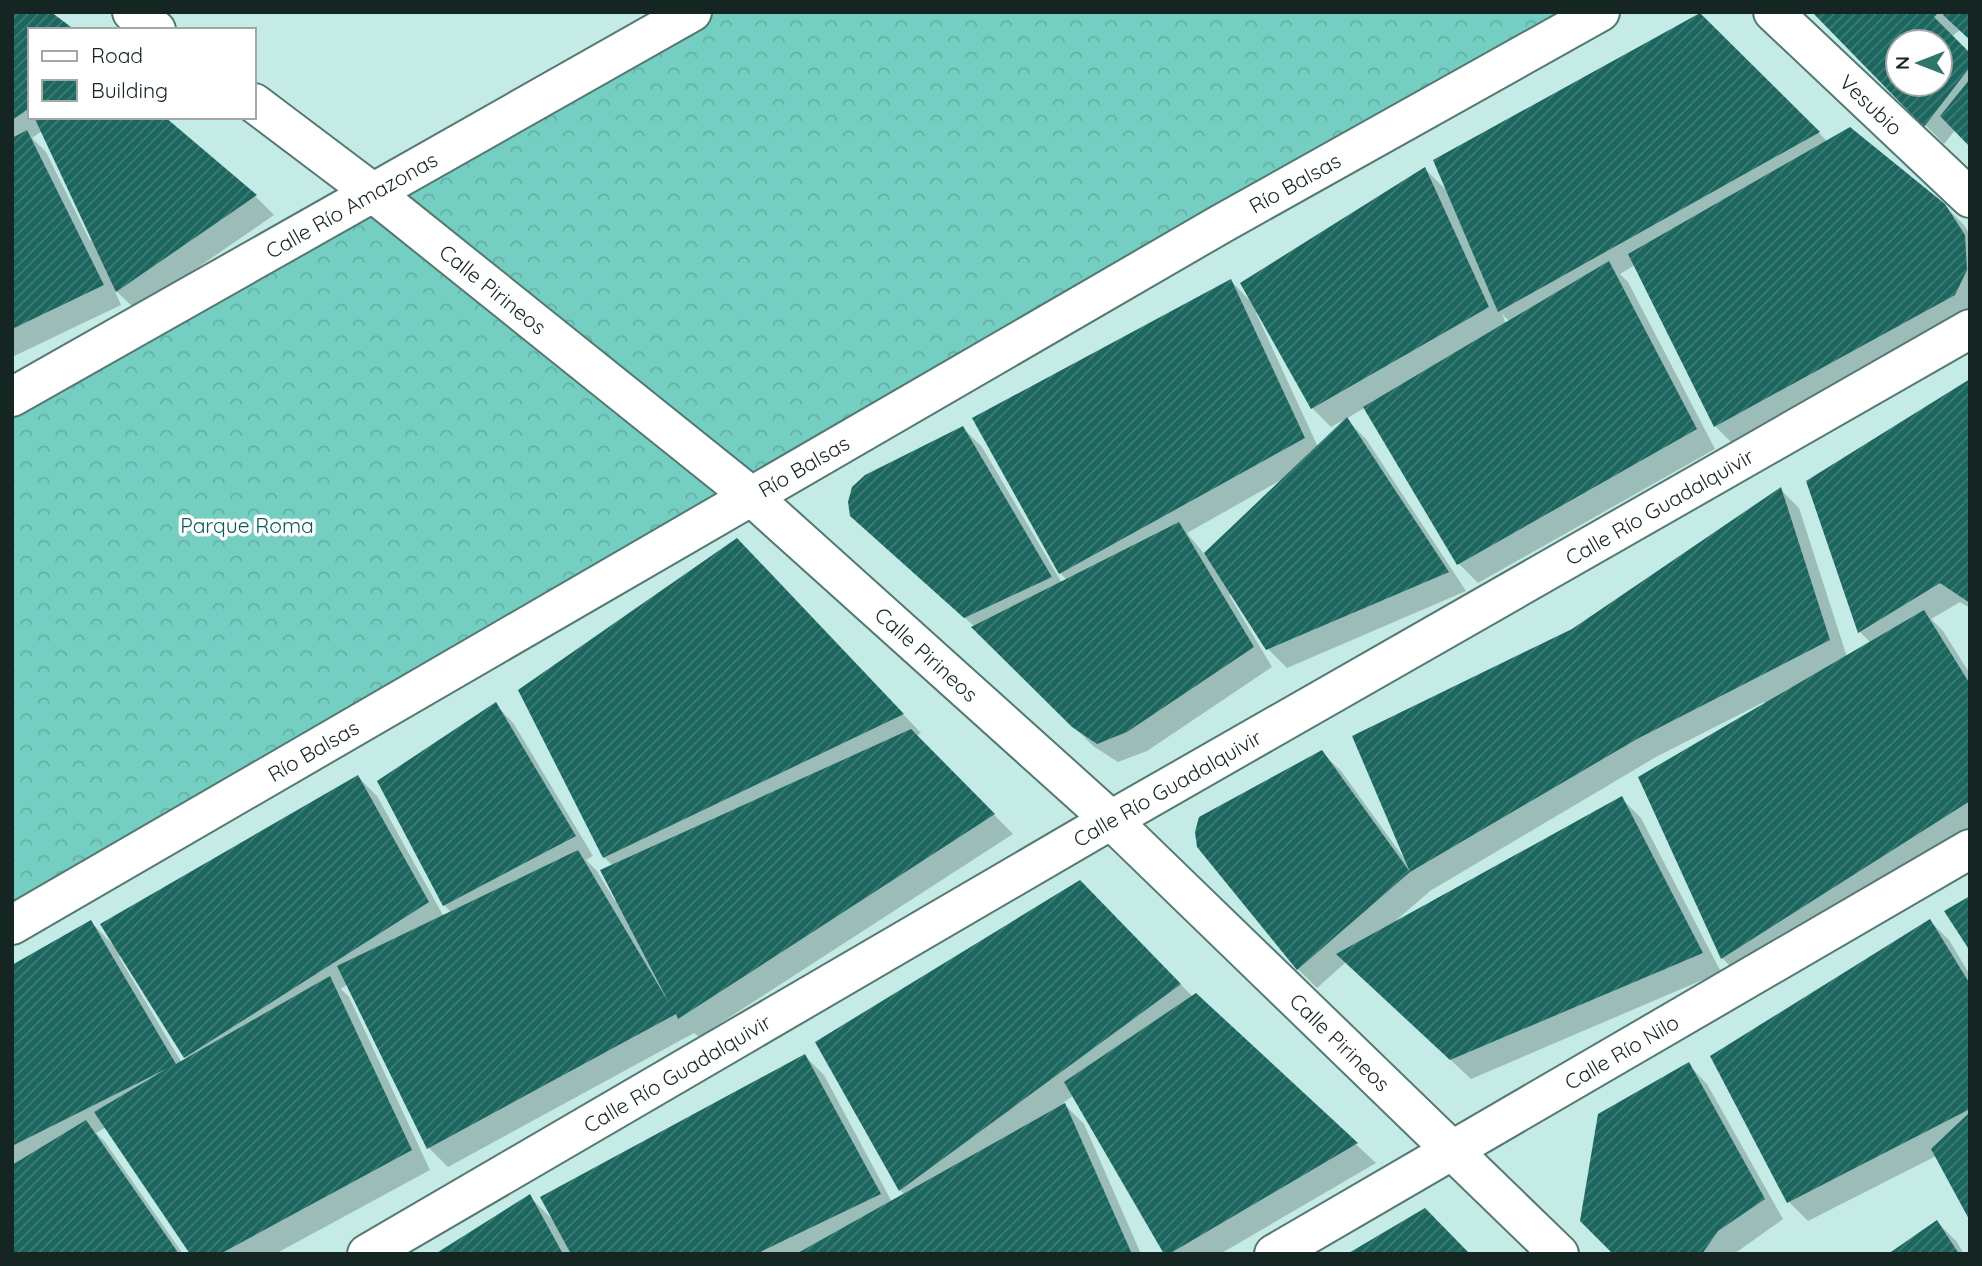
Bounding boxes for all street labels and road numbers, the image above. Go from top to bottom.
street label: Vesubio [1834,69,1908,141]
street label: Calle Río Amazonas [261,146,442,264]
street label: Río Balsas [1244,147,1345,219]
street label: Calle Pirineos [434,238,552,340]
street label: Río Balsas [753,429,854,503]
street label: Calle Río Guadalquivir [1561,442,1758,571]
street label: Calle Pirineos [870,601,984,707]
street label: Río Balsas [263,714,363,787]
street label: Calle Río Guadalquivir [1068,724,1266,852]
street label: Calle Pirineos [1284,988,1396,1096]
street label: Calle Río Guadalquivir [579,1008,776,1138]
street label: Calle Río Nilo [1560,1008,1683,1095]

